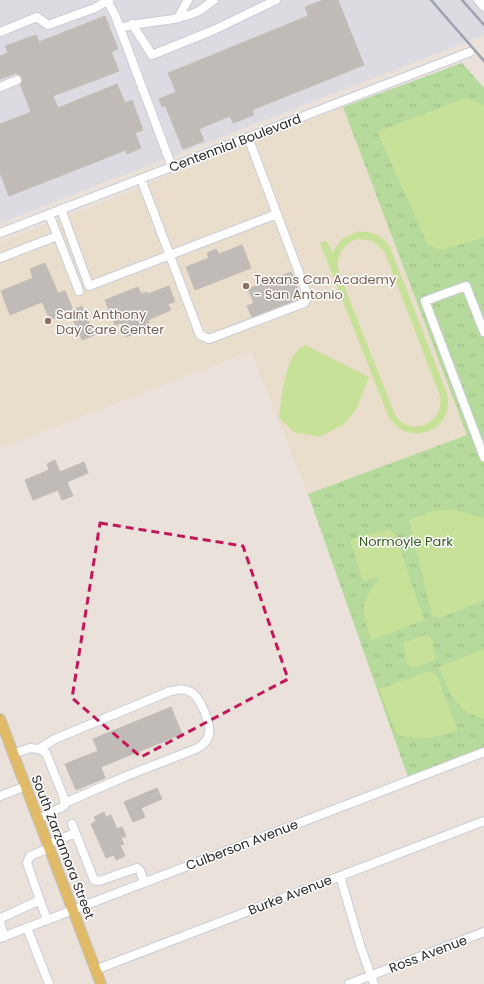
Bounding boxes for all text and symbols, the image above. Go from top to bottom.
street label: Centennial Boulevard [166,109,304,177]
place label: Texans Can Academy - San Antonio [254,270,397,304]
marker: Texans Can Academy - San Antonio [241,281,251,291]
place label: Saint Anthony Day Care Center [56,305,164,339]
marker: Saint Anthony Day Care Center [43,316,53,326]
park label: Normoyle Park [359,532,453,551]
street label: South Zarzamora Street [27,772,99,922]
street label: Culberson Avenue [183,815,301,875]
street label: Burke Avenue [245,870,335,920]
street label: Ross Avenue [386,930,470,978]

